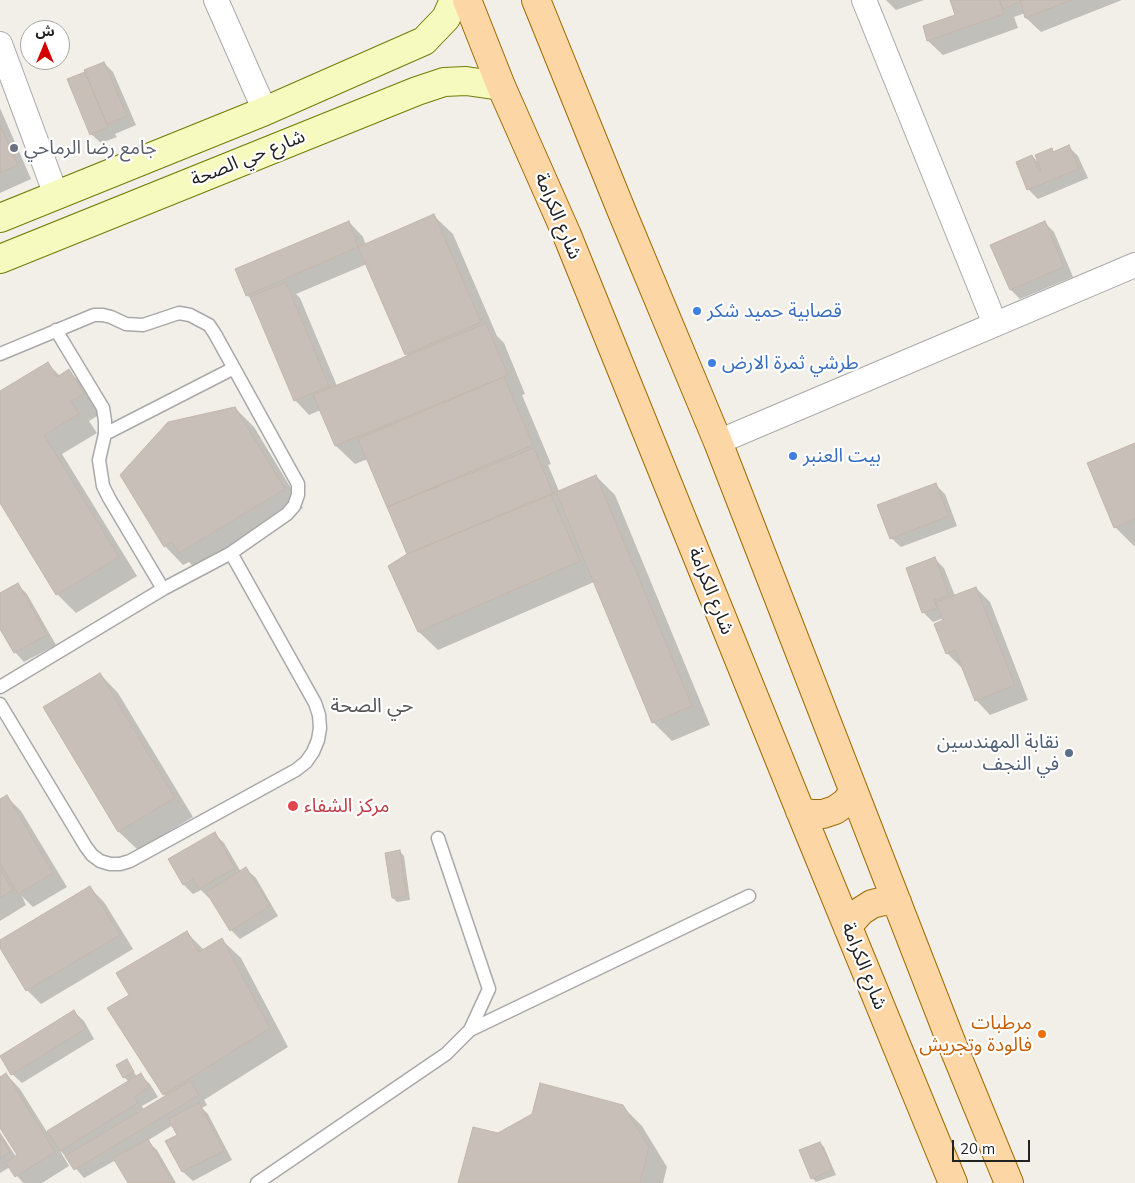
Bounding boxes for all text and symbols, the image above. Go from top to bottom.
north arrow [20,20,70,70]
text: ش [35,22,55,40]
street label: شارع حي الصحة [188,125,308,191]
place label: جامع رضا الرماحي [24,137,157,159]
marker: جامع رضا الرماحي [8,142,20,154]
street label: شارع الكرامة [530,169,586,263]
place label: قصابية حميد شكر [707,300,842,322]
marker: قصابية حميد شكر [691,305,703,317]
place label: طرشي ثمرة الارض [722,352,859,374]
marker: طرشي ثمرة الارض [706,357,718,369]
place label: بيت العنبر [803,445,881,467]
marker: بيت العنبر [787,450,799,462]
street label: شارع الكرامة [683,544,739,638]
district label: حي الصحة [330,694,414,718]
place label: نقابة المهندسين في النجف [937,731,1059,775]
marker: نقابة المهندسين في النجف [1063,747,1075,759]
place label: مركز الشفاء [304,795,389,817]
marker: مركز الشفاء [286,799,300,813]
street label: شارع الكرامة [836,919,892,1013]
place label: مرطبات فالودة وتجريش [919,1012,1032,1056]
marker: مرطبات فالودة وتجريش [1036,1028,1048,1040]
scale bar [955,1130,1032,1162]
text: 20 m [960,1139,995,1158]

